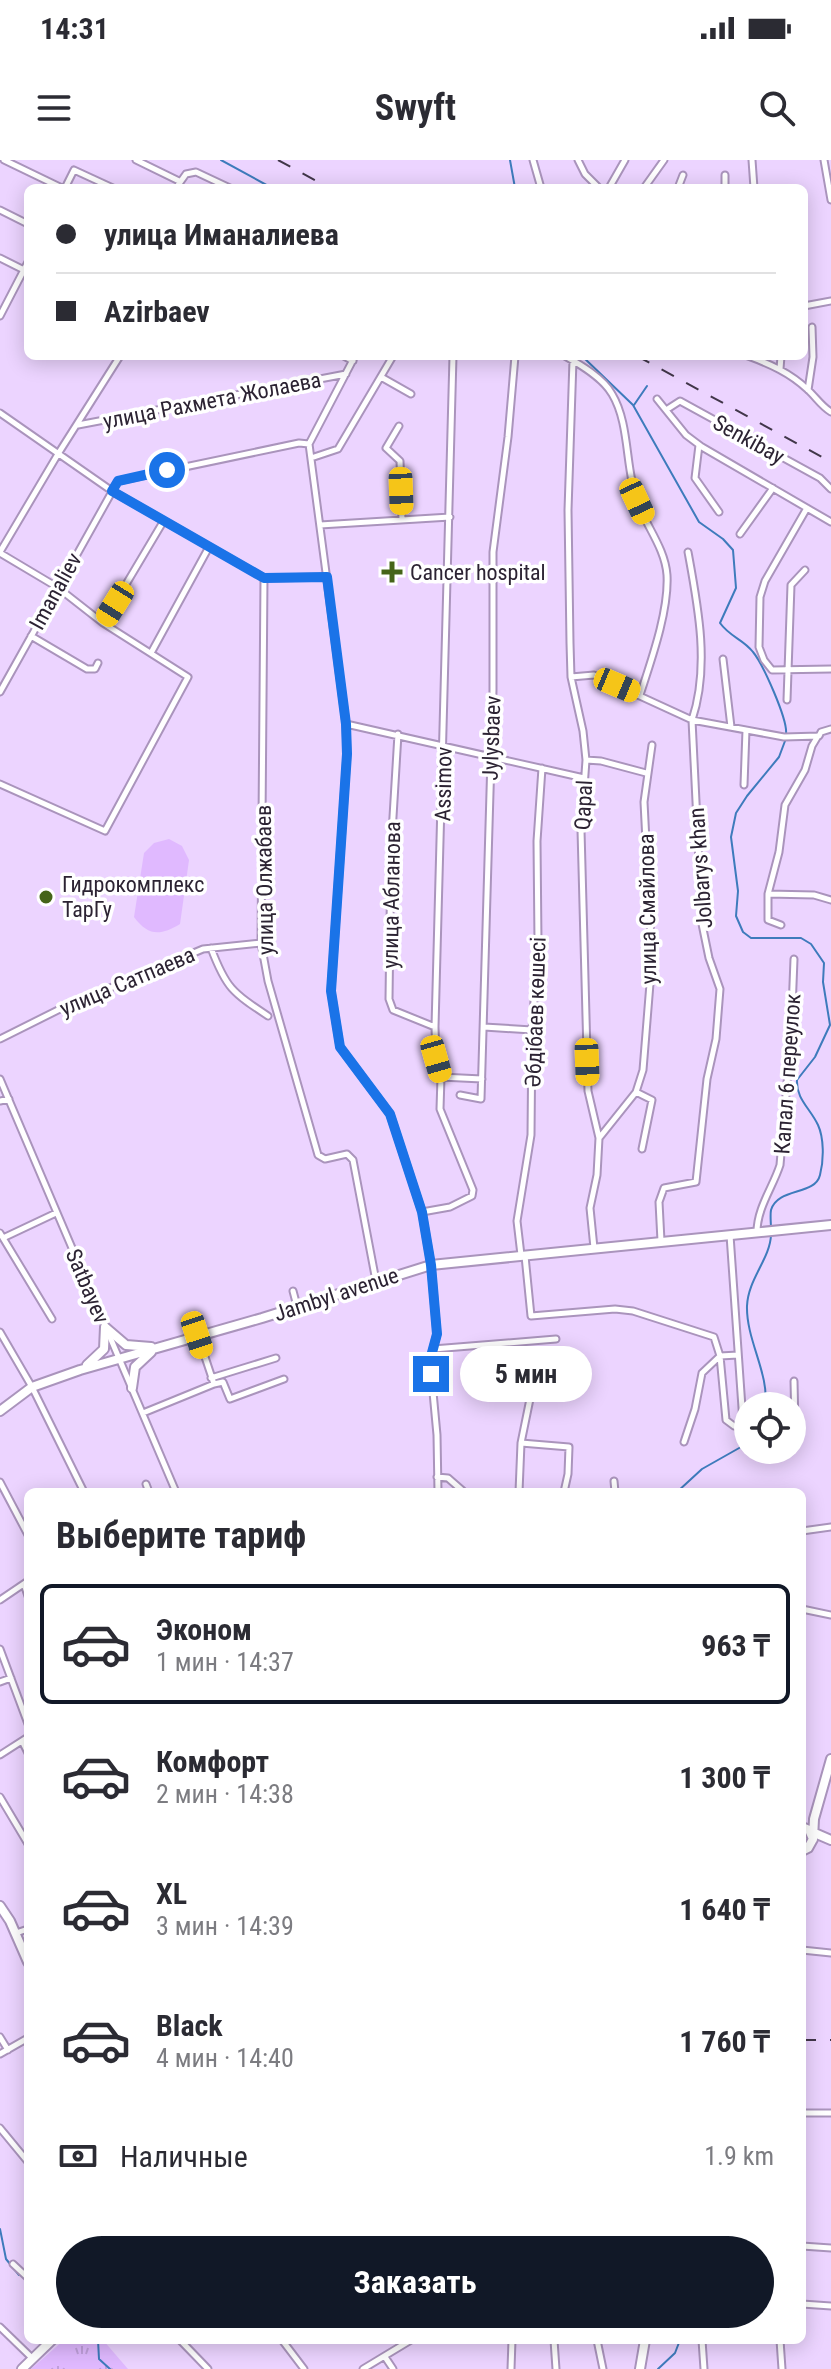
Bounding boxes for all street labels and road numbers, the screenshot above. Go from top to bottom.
street label: улица Рахмета Жолаева [101,367,323,434]
street label: Senkibay [709,410,789,469]
street label: Imanaliev [24,549,87,634]
street label: Jylysbaev [478,695,505,781]
street label: Assimov [430,746,457,822]
street label: Qapal [570,779,597,831]
street label: улица Олжабаев [251,805,278,955]
street label: Jolbarys khan [684,807,717,929]
street label: улица Абланова [378,821,405,969]
street label: улица Смайлова [634,833,661,984]
street label: Әбдібаев көшесі [520,936,551,1088]
street label: улица Сатпаева [56,942,198,1021]
street label: Капал 6 переулок [769,992,806,1155]
street label: Satbayev [61,1245,114,1327]
street label: Jambyl avenue [271,1263,402,1326]

